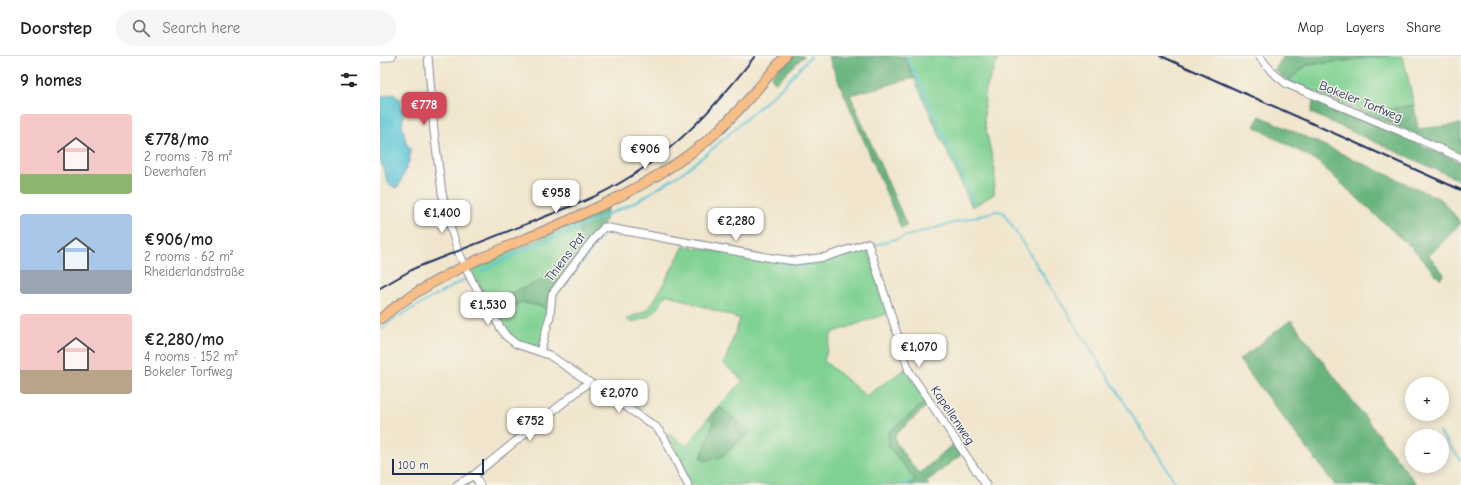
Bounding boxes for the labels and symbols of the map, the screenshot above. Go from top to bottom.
street label: Bokeler Torfweg [1317,77,1405,125]
pin: €778 [400,92,448,126]
pin: €906 [621,136,669,170]
pin: €958 [532,180,580,214]
pin: €1,400 [409,200,475,234]
pin: €2,280 [703,208,769,242]
street label: Thiens Pat [542,229,589,284]
pin: €1,530 [455,292,521,326]
pin: €1,070 [886,334,952,368]
pin: €2,070 [586,380,652,414]
street label: Kapellenweg [928,383,978,447]
pin: €752 [506,408,554,442]
scale bar [392,457,484,476]

